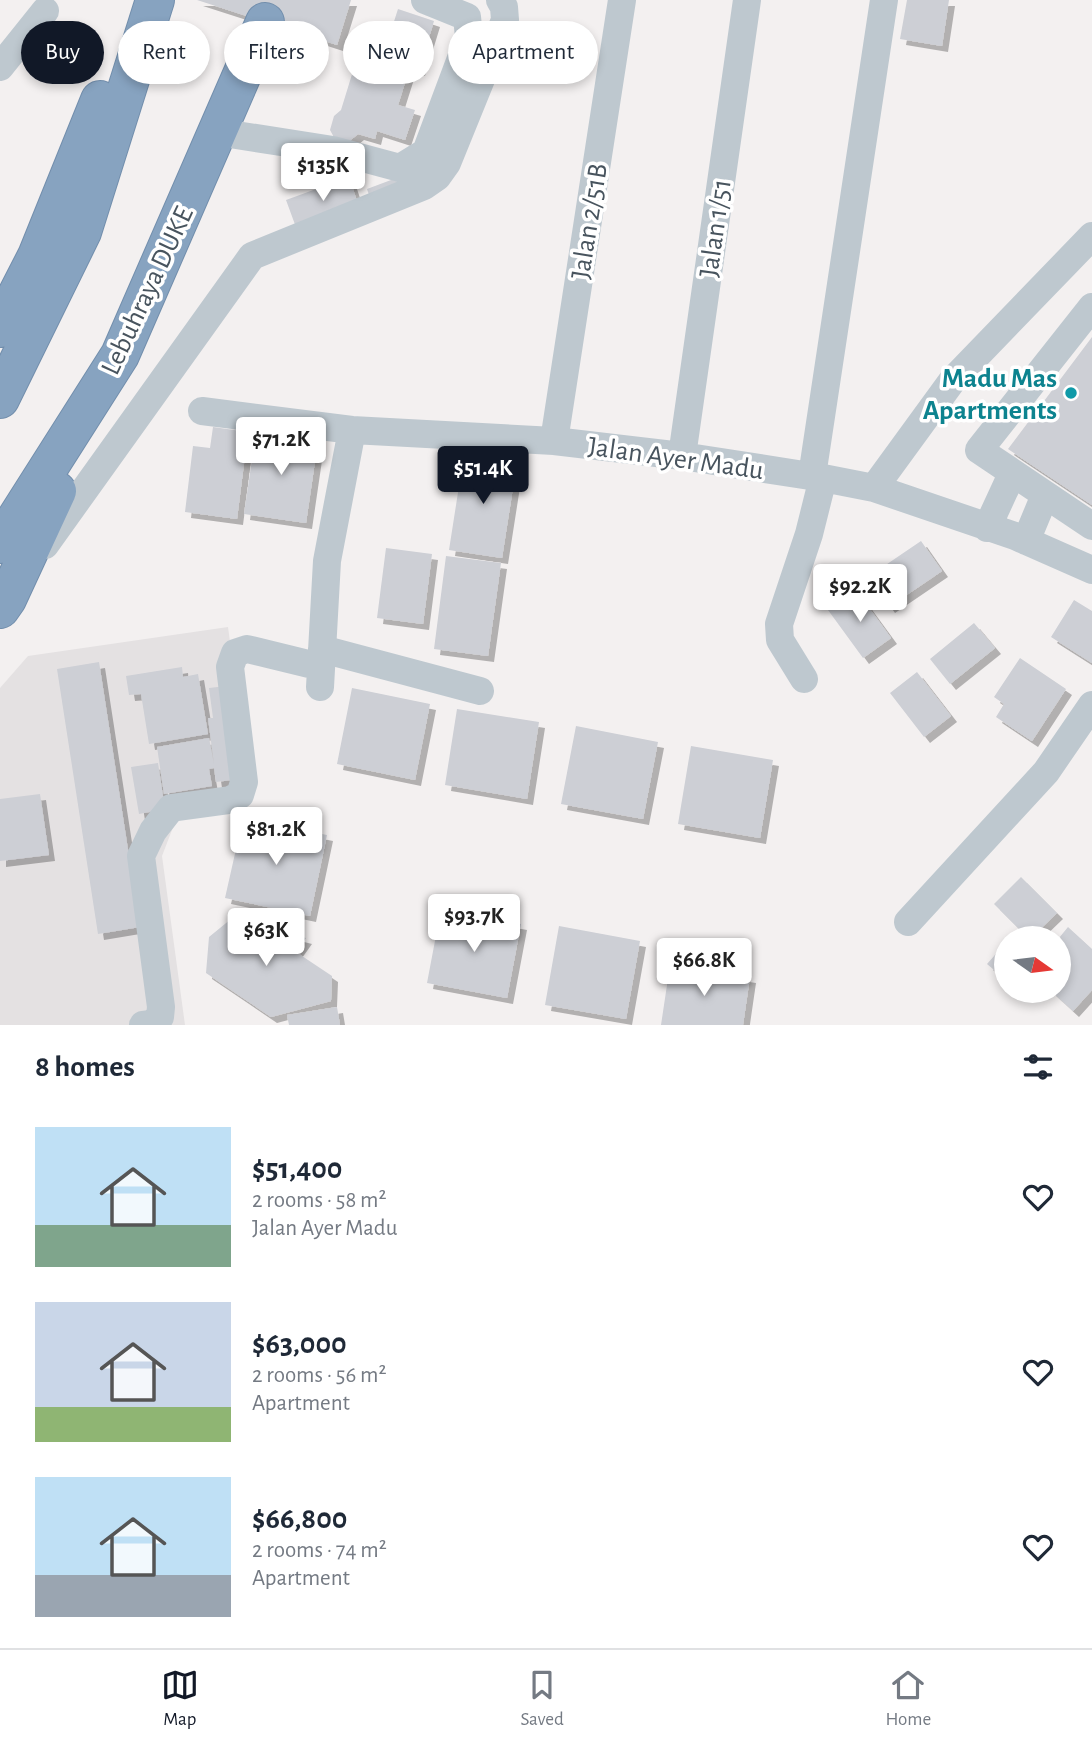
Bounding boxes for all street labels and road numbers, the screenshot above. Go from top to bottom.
street label: Jalan 2/51B [567,161,613,281]
street label: Jalan 1/51 [695,177,737,279]
street label: Lebuhraya DUKE [97,202,199,379]
street label: Jalan Ayer Madu [586,433,765,485]

